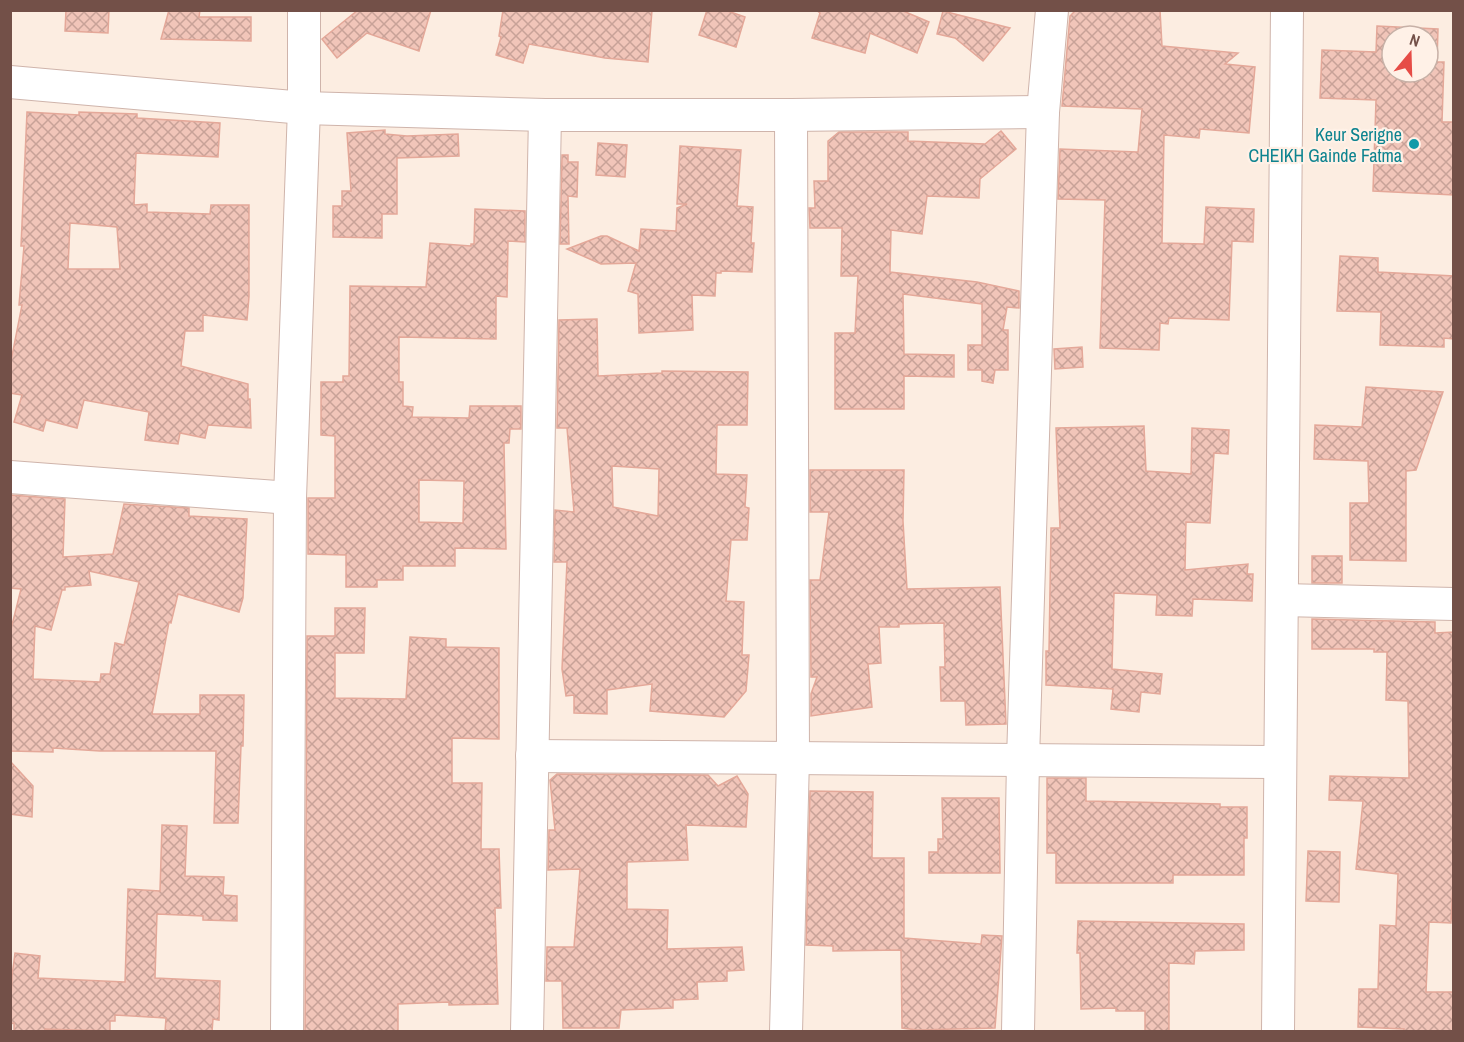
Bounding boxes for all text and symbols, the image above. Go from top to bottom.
north arrow [1380,24,1440,84]
text: N [1407,28,1423,52]
place label: Keur Serigne CHEIKH Gainde Fatma [1248,122,1402,168]
marker: Keur Serigne CHEIKH Gainde Fatma [1407,137,1421,151]

